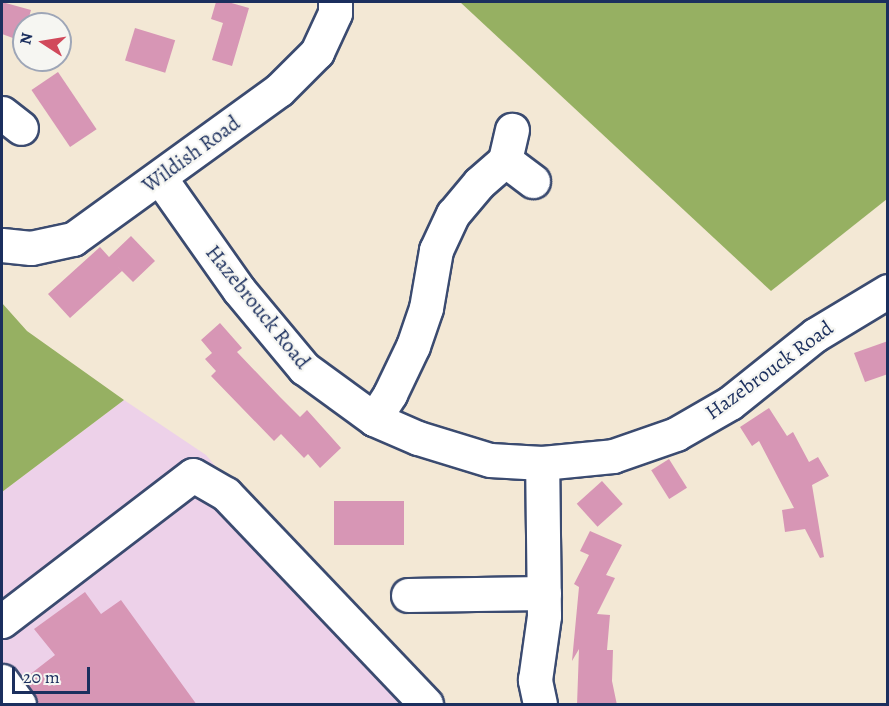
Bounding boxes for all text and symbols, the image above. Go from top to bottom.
north arrow [12,12,72,72]
text: N [14,31,38,47]
street label: Wildish Road [137,110,245,198]
street label: Hazebrouck Road [200,240,316,374]
street label: Hazebrouck Road [700,315,838,425]
scale bar [15,655,93,693]
text: 20 m [23,665,60,689]

